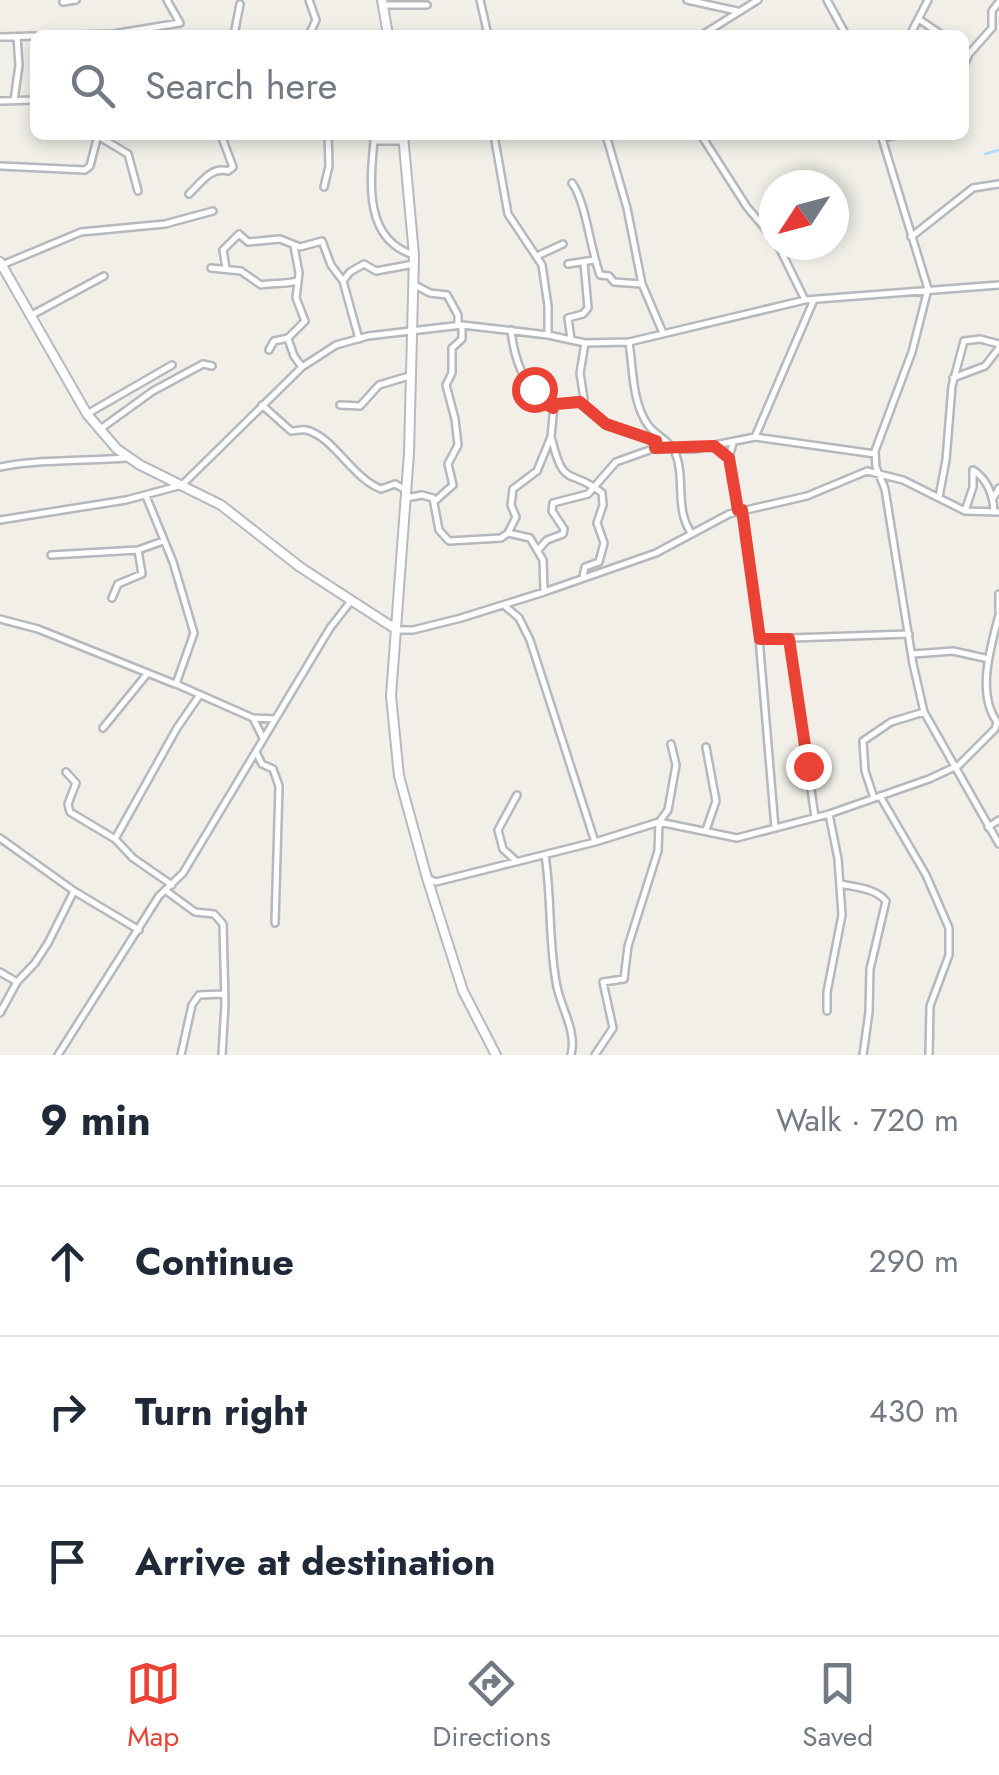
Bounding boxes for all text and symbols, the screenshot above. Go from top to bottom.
search box [30,30,969,140]
icon: search [65,58,120,113]
text: Search here [145,58,337,113]
north arrow [759,170,849,260]
route start [512,367,558,413]
route end [786,744,832,790]
text: 9 min [40,1090,151,1151]
text: Walk · 720 m [776,1097,959,1143]
icon: ahead [40,1234,95,1289]
text: Continue [135,1234,294,1289]
text: 290 m [869,1238,959,1284]
icon: right [40,1384,95,1439]
text: Turn right [135,1384,307,1439]
text: 430 m [869,1388,959,1434]
icon: arrive [40,1534,95,1589]
text: Arrive at destination [135,1534,496,1589]
tab: Map [126,1656,181,1757]
tab: Directions [432,1656,551,1757]
tab: Saved [802,1656,873,1757]

